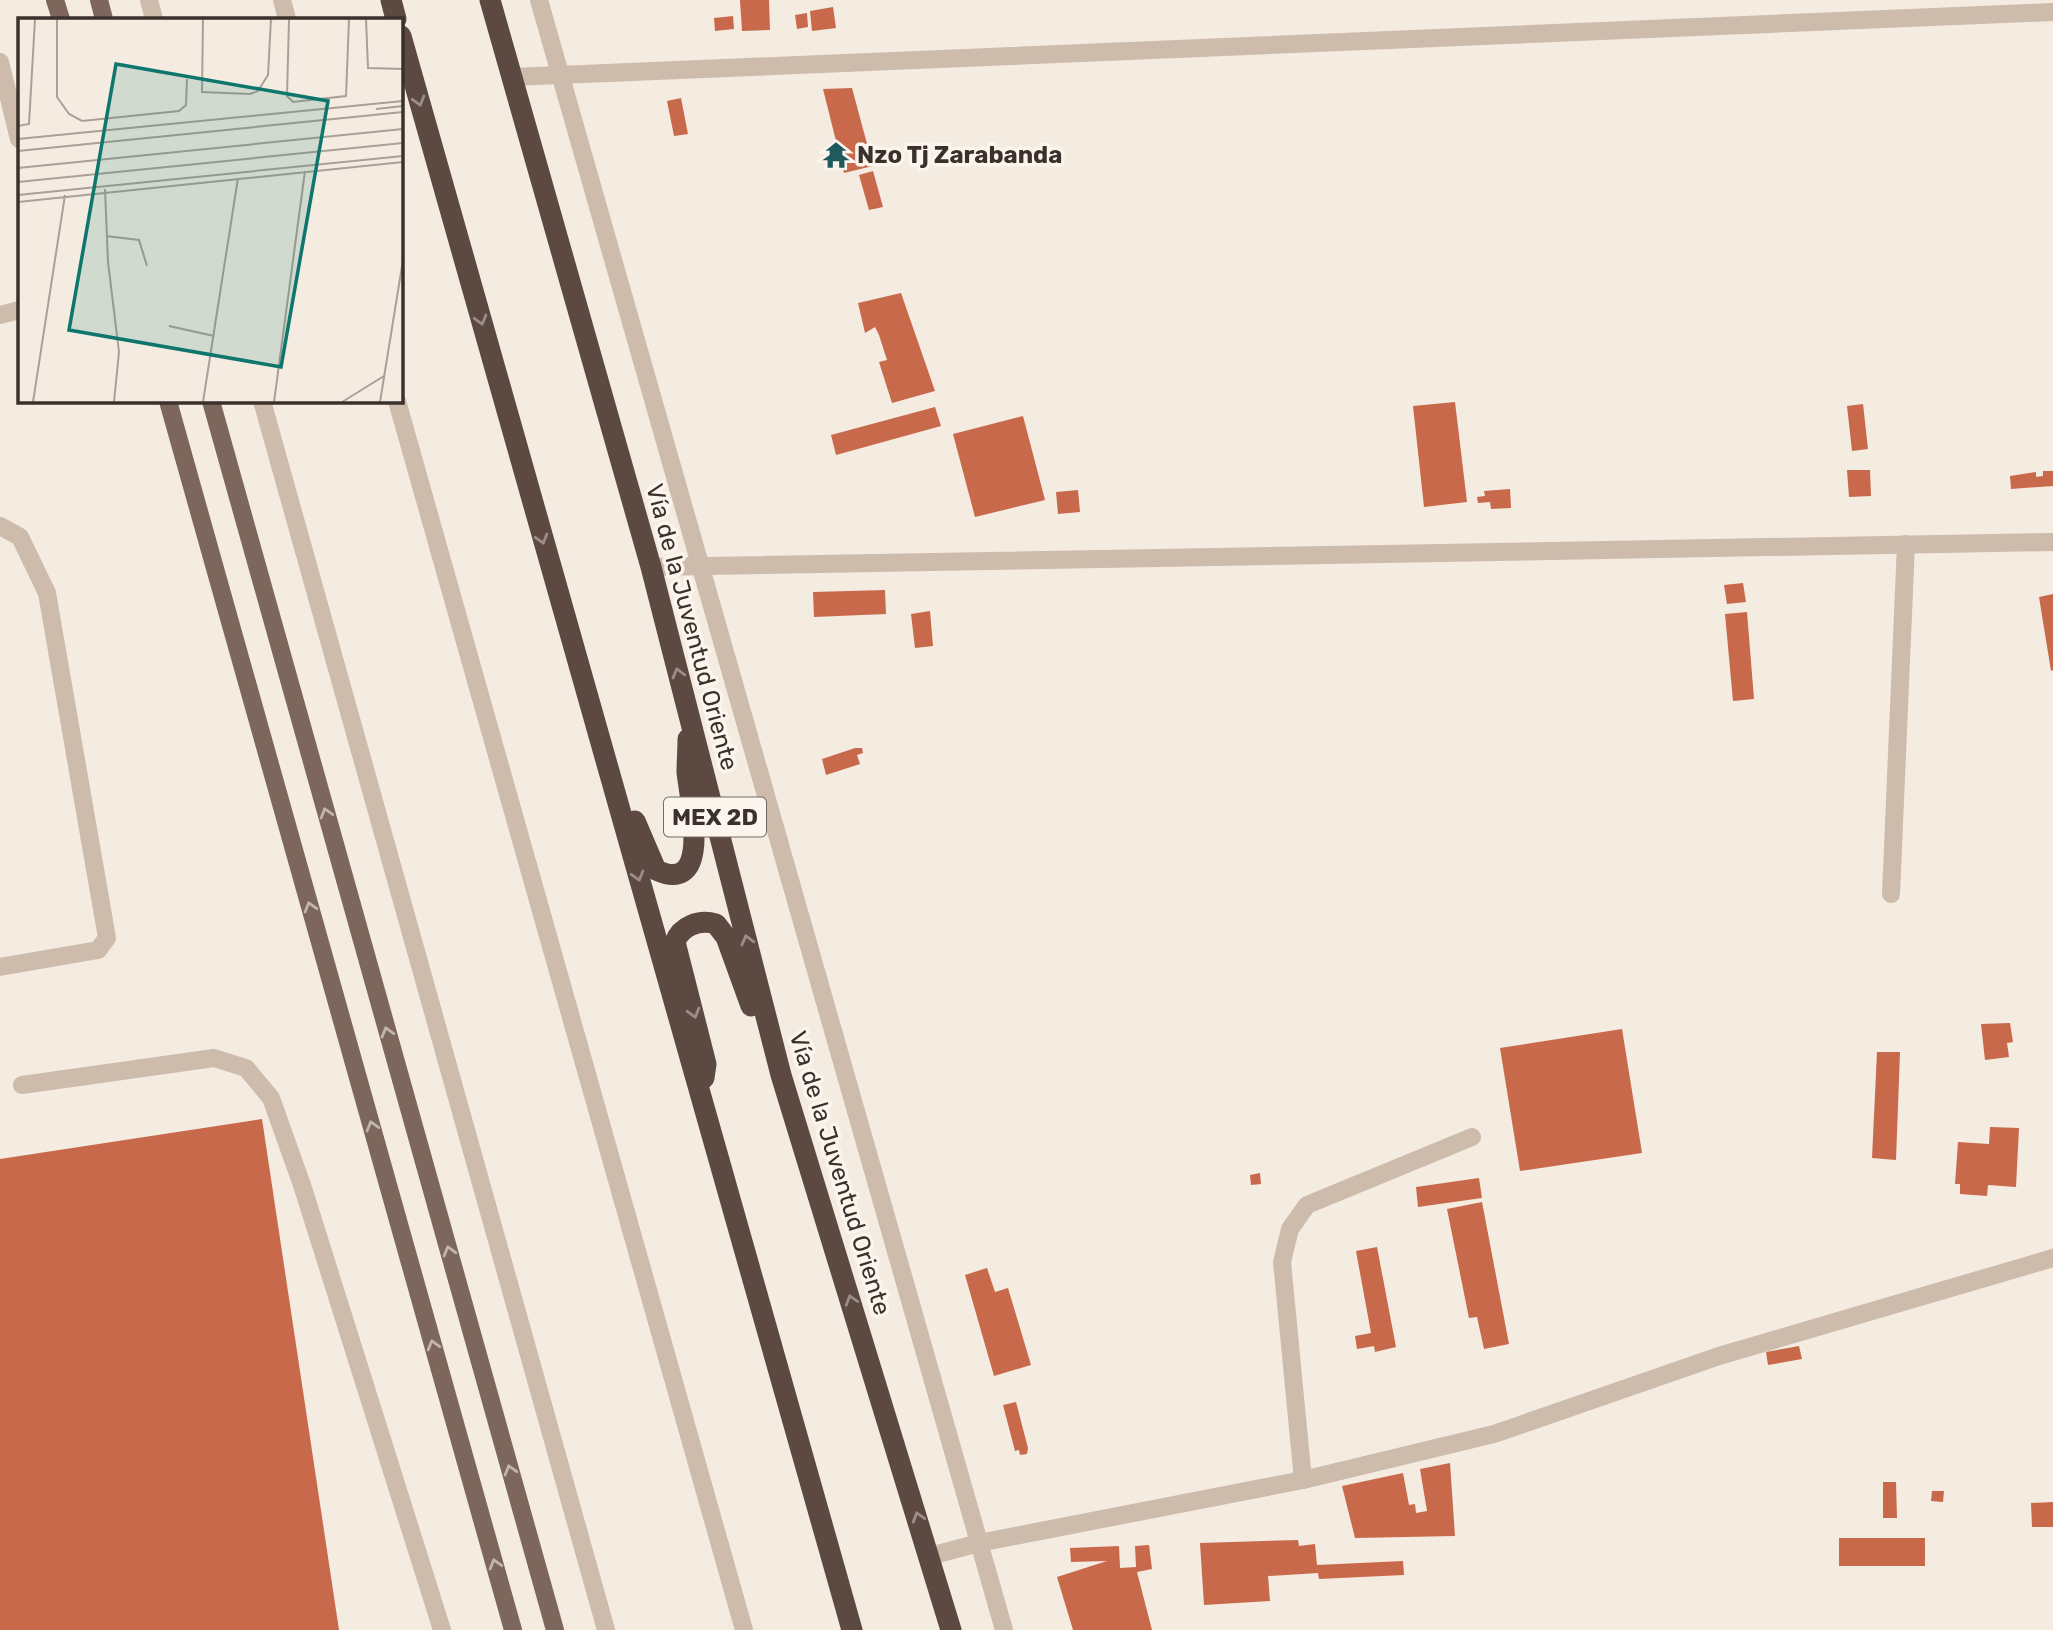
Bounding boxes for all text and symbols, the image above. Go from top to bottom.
inset map [18,18,402,402]
one-way arrow [411,95,426,107]
temple icon: Nzo Tj Zarabanda [821,140,851,170]
place label: Nzo Tj Zarabanda [857,141,1062,169]
one-way arrow [472,314,487,326]
street label: Vía de la Juventud Oriente [640,481,744,773]
one-way arrow [534,533,548,545]
one-way arrow [672,667,686,679]
road number: MEX 2D [664,797,766,836]
one-way arrow [320,807,334,819]
one-way arrow [629,870,644,882]
one-way arrow [304,901,318,913]
one-way arrow [741,935,755,947]
one-way arrow [685,1007,700,1019]
one-way arrow [381,1026,396,1038]
street label: Vía de la Juventud Oriente [783,1028,897,1318]
one-way arrow [365,1120,380,1132]
one-way arrow [442,1245,457,1257]
one-way arrow [844,1294,859,1306]
one-way arrow [427,1339,441,1351]
one-way arrow [504,1464,518,1476]
one-way arrow [912,1512,926,1524]
one-way arrow [488,1558,503,1570]

